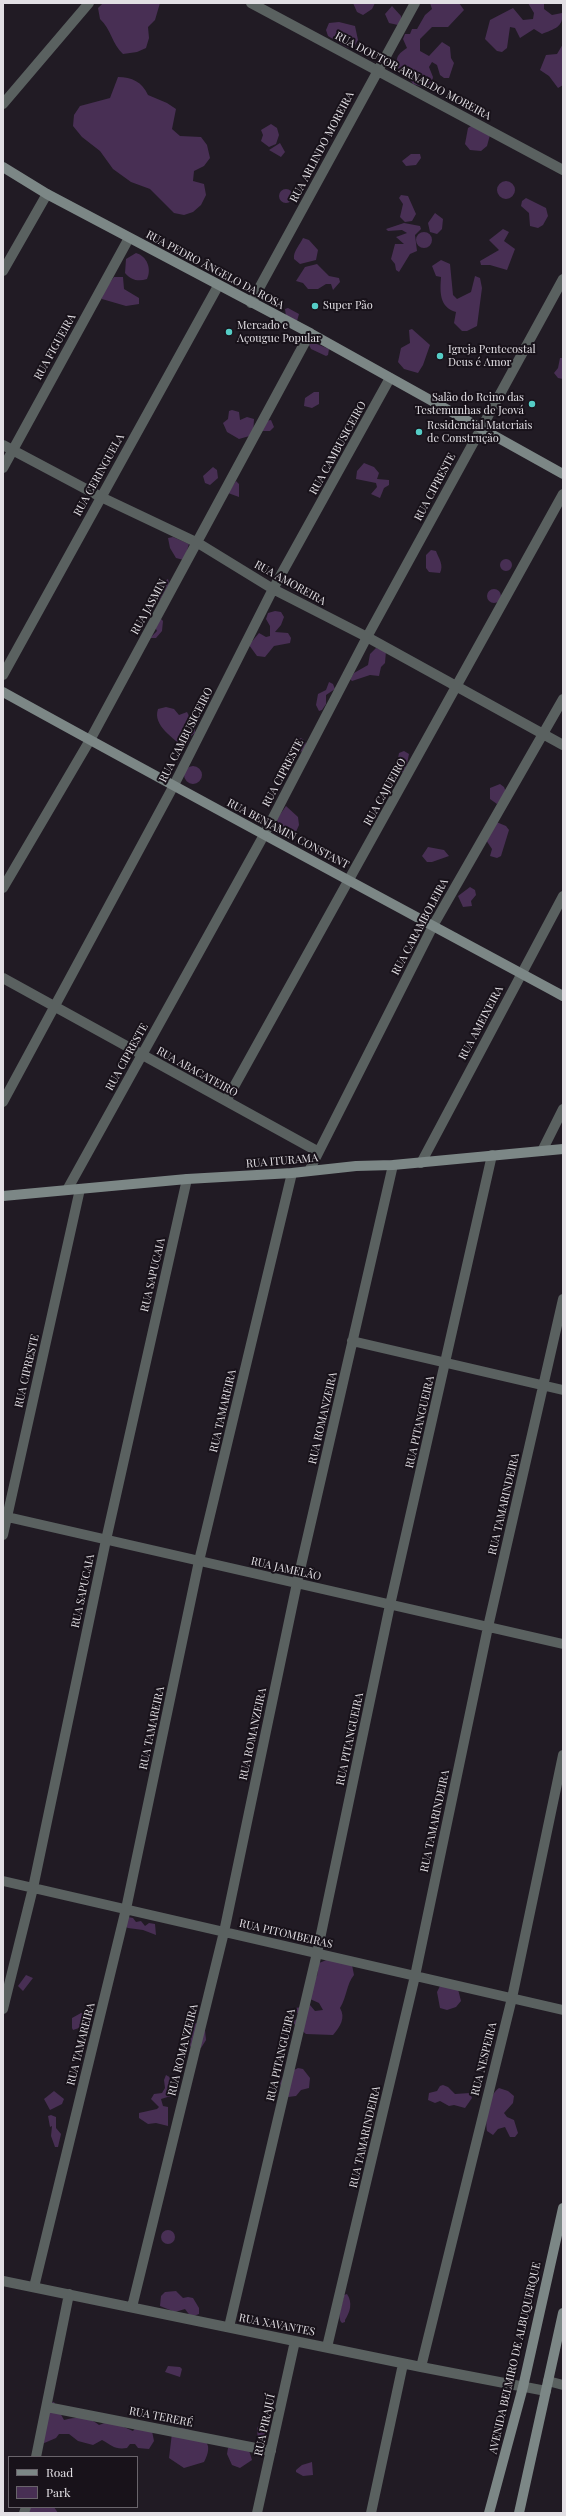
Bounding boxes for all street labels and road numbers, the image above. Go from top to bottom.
street label: RUA DOUTOR ARNALDO MOREIRA [333,29,493,123]
street label: RUA ARLINDO MOREIRA [287,89,357,205]
street label: RUA PEDRO ÂNGELO DA ROSA [144,228,286,312]
street label: RUA FIGUEIRA [31,312,79,382]
street label: RUA CAMBUSICEIRO [307,399,369,497]
street label: RUA CERINGUELA [71,432,127,518]
street label: RUA CIPRESTE [412,451,458,523]
street label: RUA AMOREIRA [252,558,328,608]
street label: RUA JASMIN [128,577,170,637]
street label: RUA CAMBUSICEIRO [156,685,216,785]
street label: RUA CIPRESTE [260,737,306,809]
street label: RUA CAJUEIRO [361,756,409,828]
street label: RUA BENJAMIN CONSTANT [225,796,351,872]
street label: RUA CARAMBOLEIRA [389,876,451,978]
street label: RUA AMEIXEIRA [456,984,506,1062]
street label: RUA CIPRESTE [103,1021,151,1093]
street label: RUA ABACATEIRO [154,1044,240,1100]
street label: RUA ITURAMA [245,1151,319,1171]
street label: RUA SAPUCAIA [138,1237,168,1313]
street label: RUA CIPRESTE [12,1333,42,1409]
street label: RUA TAMAREIRA [207,1368,239,1454]
street label: RUA ROMANZEIRA [306,1371,340,1465]
street label: RUA PITANGUEIRA [403,1374,437,1470]
street label: RUA TAMARINDEIRA [486,1452,522,1556]
street label: RUA SAPUCAIA [69,1553,97,1629]
street label: RUA JAMELÃO [250,1554,322,1584]
street label: RUA TAMAREIRA [137,1685,167,1771]
street label: RUA ROMANZEIRA [237,1687,269,1781]
street label: RUA PITANGUEIRA [334,1691,366,1787]
street label: RUA TAMARINDEIRA [418,1769,452,1873]
street label: RUA PITOMBEIRAS [238,1917,334,1951]
street label: RUA TAMAREIRA [64,2001,98,2087]
street label: RUA ROMANZEIRA [165,2003,201,2097]
street label: RUA PITANGUEIRA [264,2007,298,2103]
street label: RUA NESPEIRA [468,2021,500,2097]
street label: RUA TAMARINDEIRA [347,2085,383,2189]
street label: AVENIDA BELMIRO DE ALBUQUERQUE [486,2261,544,2455]
street label: RUA XAVANTES [238,2311,316,2339]
street label: RUA PIRAJUÍ [252,2393,278,2457]
street label: RUA TERERÉ [128,2404,194,2430]

